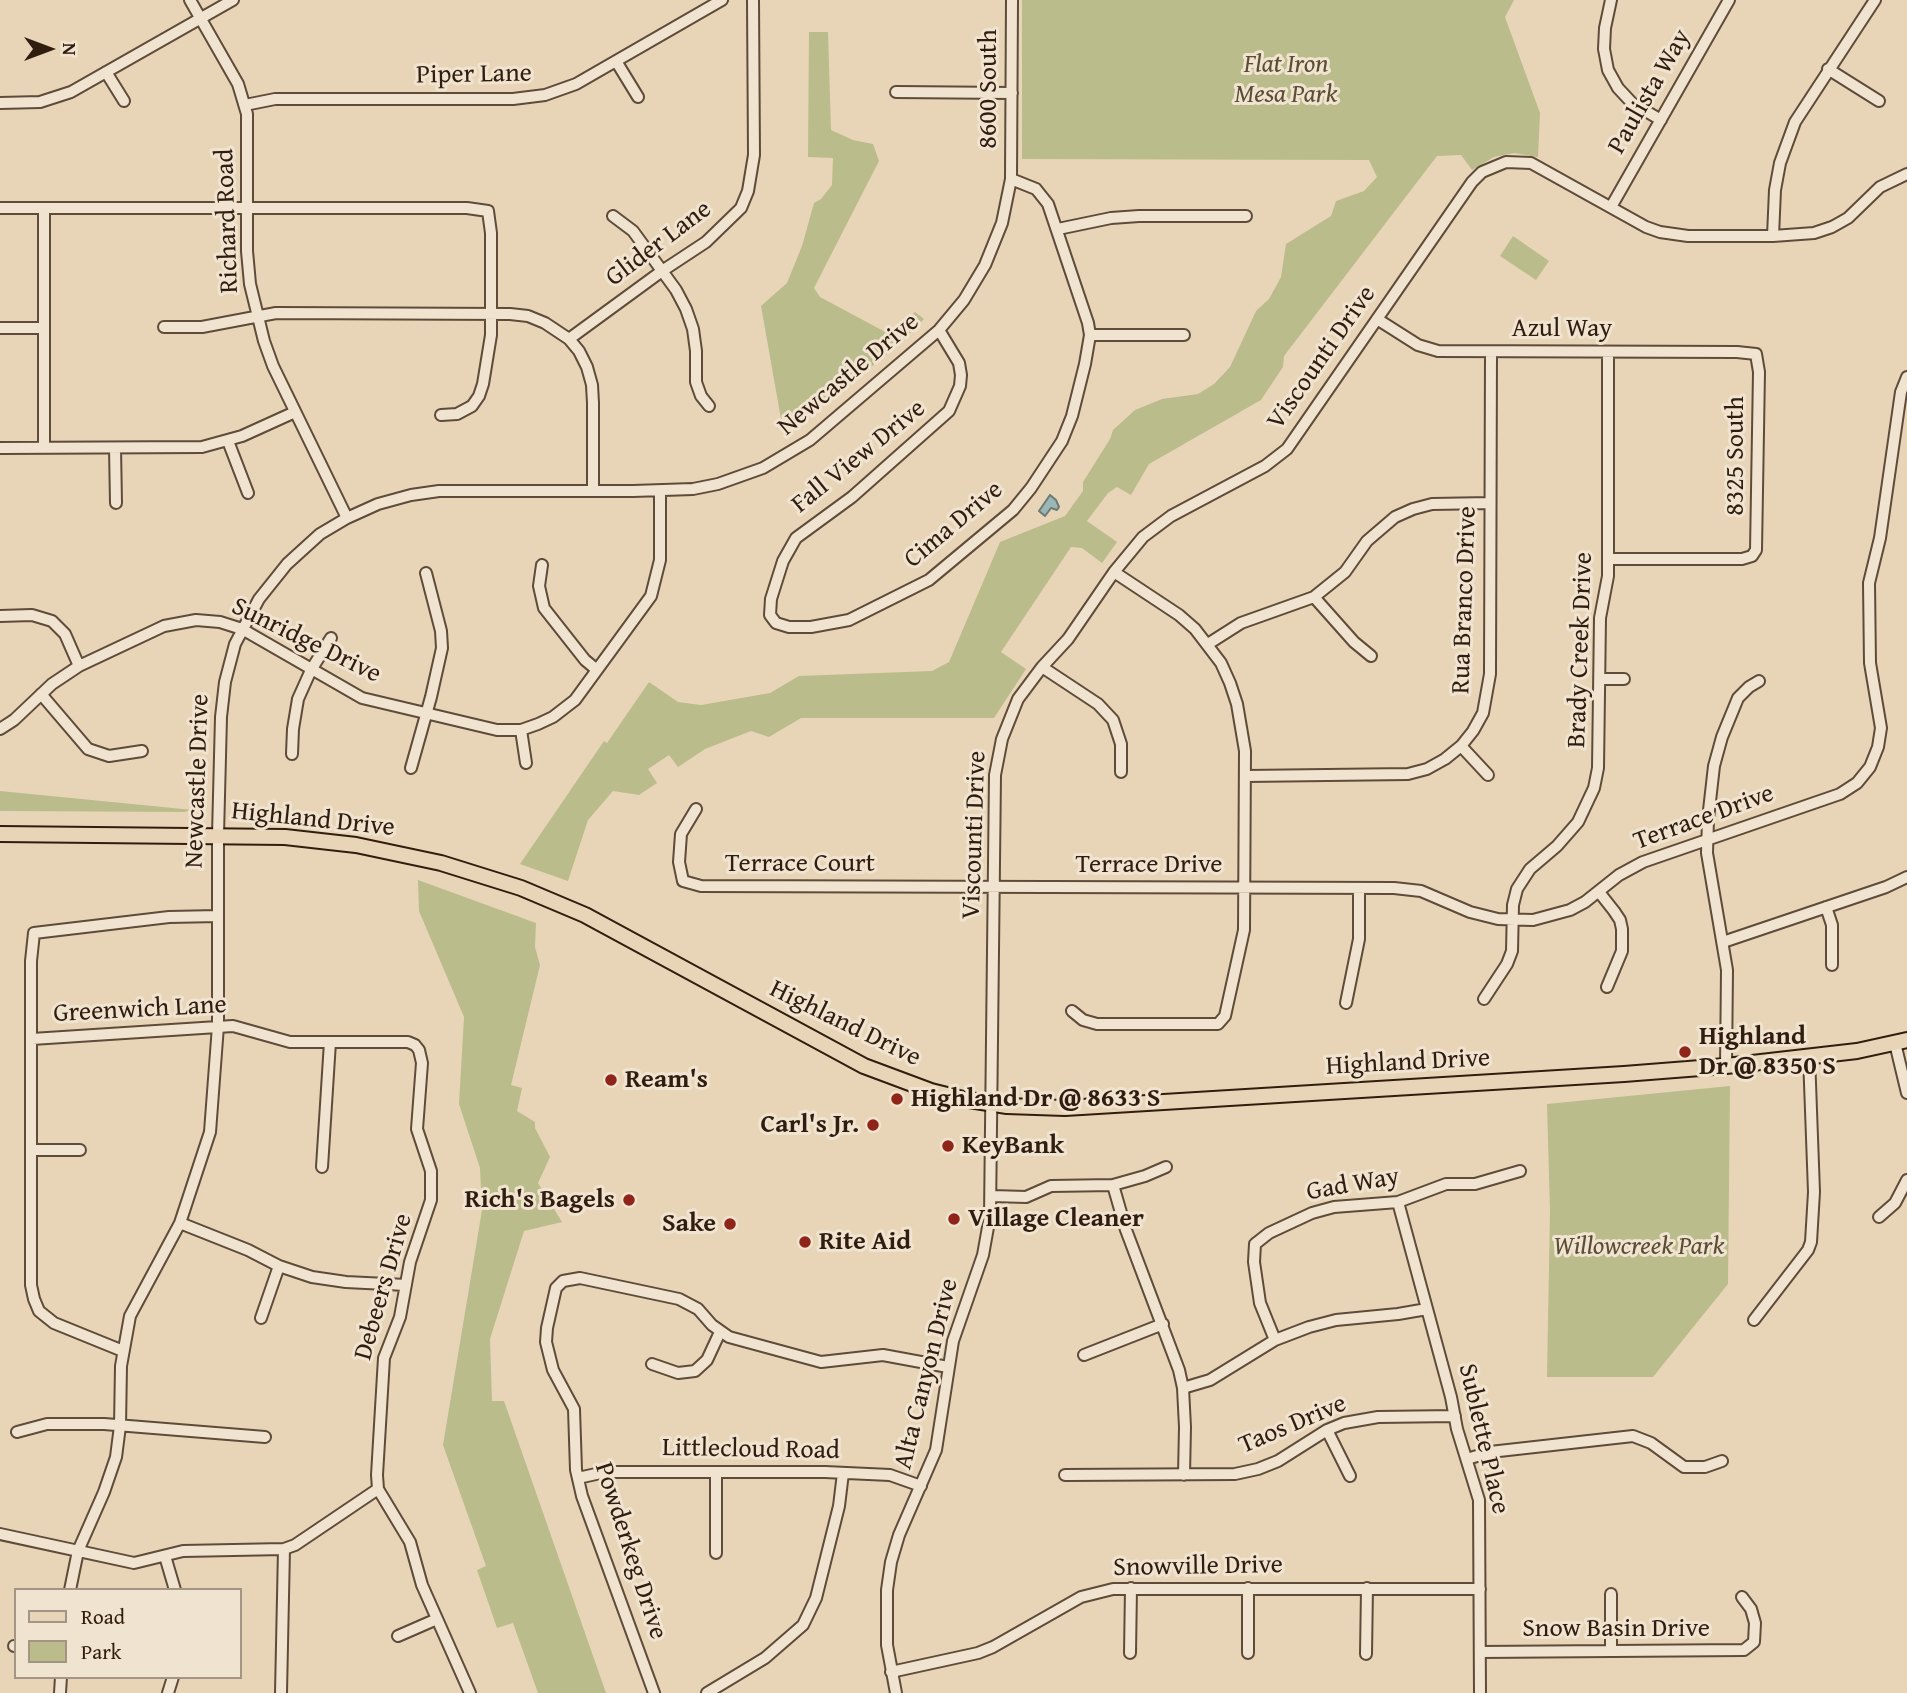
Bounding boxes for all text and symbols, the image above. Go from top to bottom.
north arrow [14,14,84,84]
street label: Paulista Way [1602,24,1698,160]
street label: 8600 South [973,29,1005,149]
text: N [56,43,84,55]
park label: Flat Iron Mesa Park [1235,49,1337,110]
street label: Piper Lane [416,58,532,92]
street label: Richard Road [210,148,246,294]
street label: Glider Lane [600,194,718,294]
street label: Viscounti Drive [1261,280,1383,436]
street label: Newcastle Drive [772,307,926,443]
street label: Azul Way [1512,313,1612,345]
street label: Fall View Drive [786,393,932,521]
street label: 8325 South [1720,396,1752,516]
street label: Cima Drive [898,475,1010,575]
street label: Rua Branco Drive [1446,506,1484,694]
street label: Brady Creek Drive [1562,551,1600,749]
street label: Sunridge Drive [226,591,386,691]
street label: Newcastle Drive [179,693,217,869]
street label: Viscounti Drive [956,750,994,920]
street label: Terrace Drive [1630,778,1778,858]
street label: Highland Drive [230,796,396,844]
street label: Terrace Court [725,848,875,880]
street label: Terrace Drive [1075,849,1223,881]
street label: Highland Drive [764,974,926,1074]
street label: Greenwich Lane [52,990,228,1030]
place label: Highland Dr @ 8350 S [1699,1021,1836,1082]
street label: Highland Drive [1325,1043,1491,1083]
marker: Highland Dr @ 8350 S [1677,1044,1693,1060]
place label: Ream's [625,1064,708,1096]
marker: Ream's [603,1072,619,1088]
place label: Highland Dr @ 8633 S [911,1083,1161,1115]
marker: Highland Dr @ 8633 S [889,1091,905,1107]
place label: Carl's Jr. [760,1109,859,1141]
marker: Carl's Jr. [865,1117,881,1133]
place label: KeyBank [962,1130,1064,1162]
marker: KeyBank [940,1138,956,1154]
street label: Gad Way [1304,1162,1402,1208]
place label: Rich's Bagels [465,1184,615,1216]
marker: Rich's Bagels [621,1192,637,1208]
place label: Village Cleaner [968,1203,1144,1235]
place label: Sake [662,1208,716,1240]
street label: Debeers Drive [348,1210,420,1364]
marker: Village Cleaner [946,1211,962,1227]
marker: Sake [722,1216,738,1232]
place label: Rite Aid [819,1226,911,1258]
park label: Willowcreek Park [1554,1231,1724,1263]
marker: Rite Aid [797,1234,813,1250]
street label: Alta Canyon Drive [888,1275,966,1473]
street label: Sublette Place [1451,1361,1515,1517]
street label: Taos Drive [1235,1388,1351,1462]
street label: Littlecloud Road [662,1433,840,1467]
street label: Powderkeg Drive [587,1459,673,1643]
street label: Snowville Drive [1113,1550,1283,1584]
legend [14,1588,242,1679]
text: Road [81,1601,125,1632]
street label: Snow Basin Drive [1522,1613,1710,1645]
text: Park [81,1636,122,1667]

